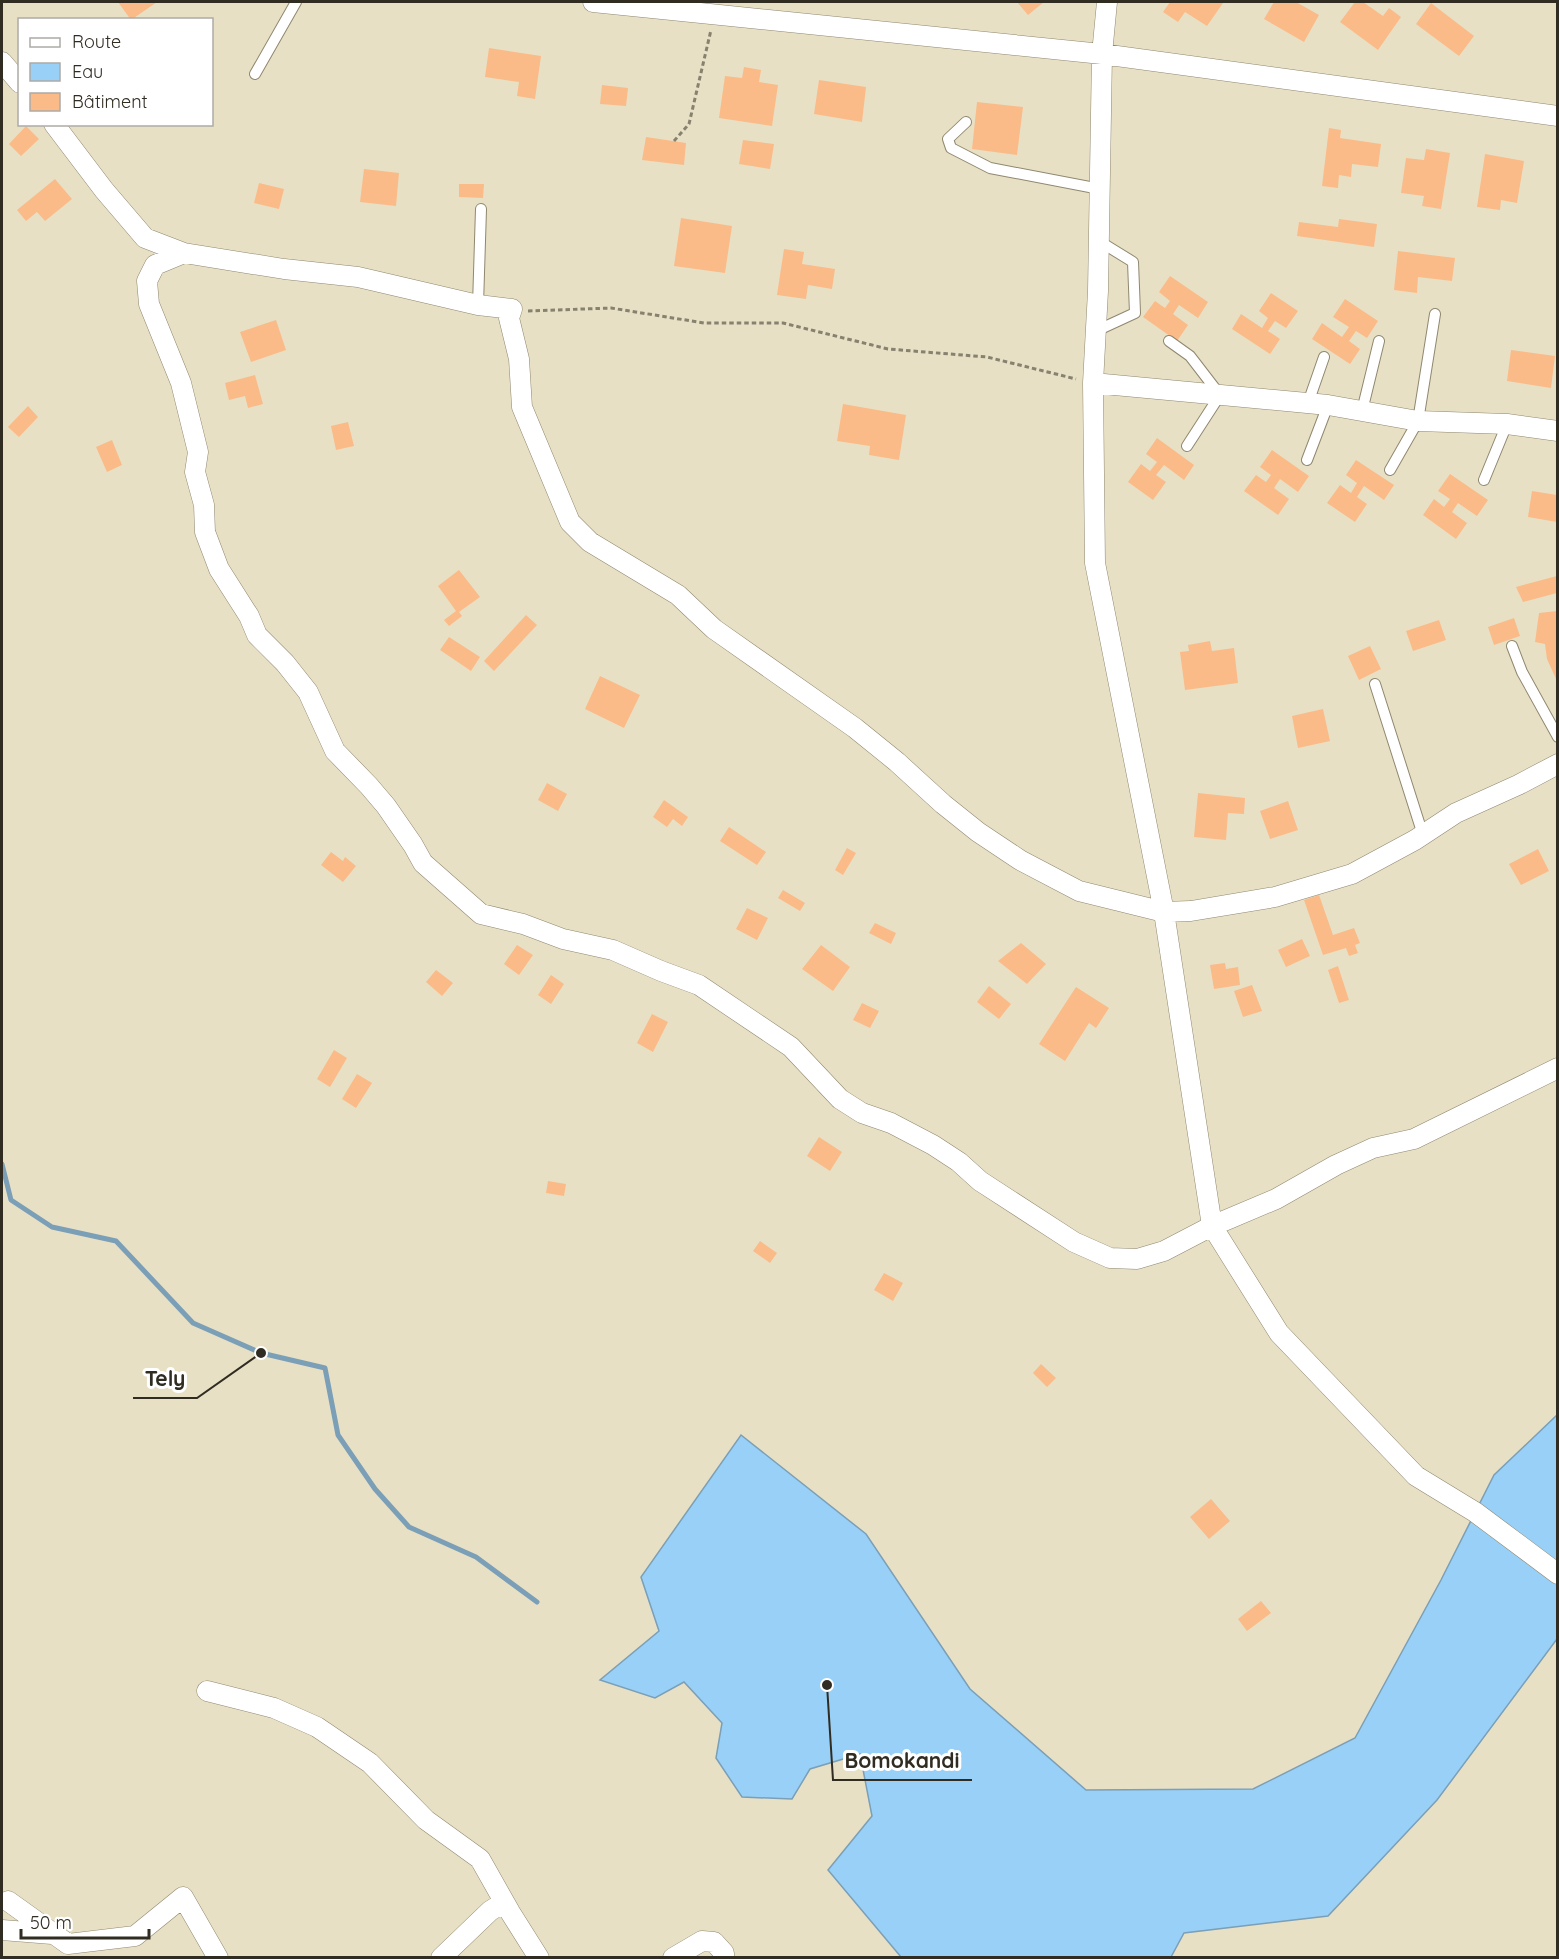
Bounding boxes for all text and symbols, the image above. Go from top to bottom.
legend [18,18,213,126]
text: Route [72,30,121,53]
text: Eau [72,60,103,83]
text: Bâtiment [72,90,148,113]
callout: Tely [133,1359,197,1398]
text: Tely [145,1365,185,1391]
callout: Bomokandi [833,1741,972,1780]
text: Bomokandi [844,1747,960,1773]
scale bar [21,1902,148,1940]
text: 50 m [30,1911,72,1934]

